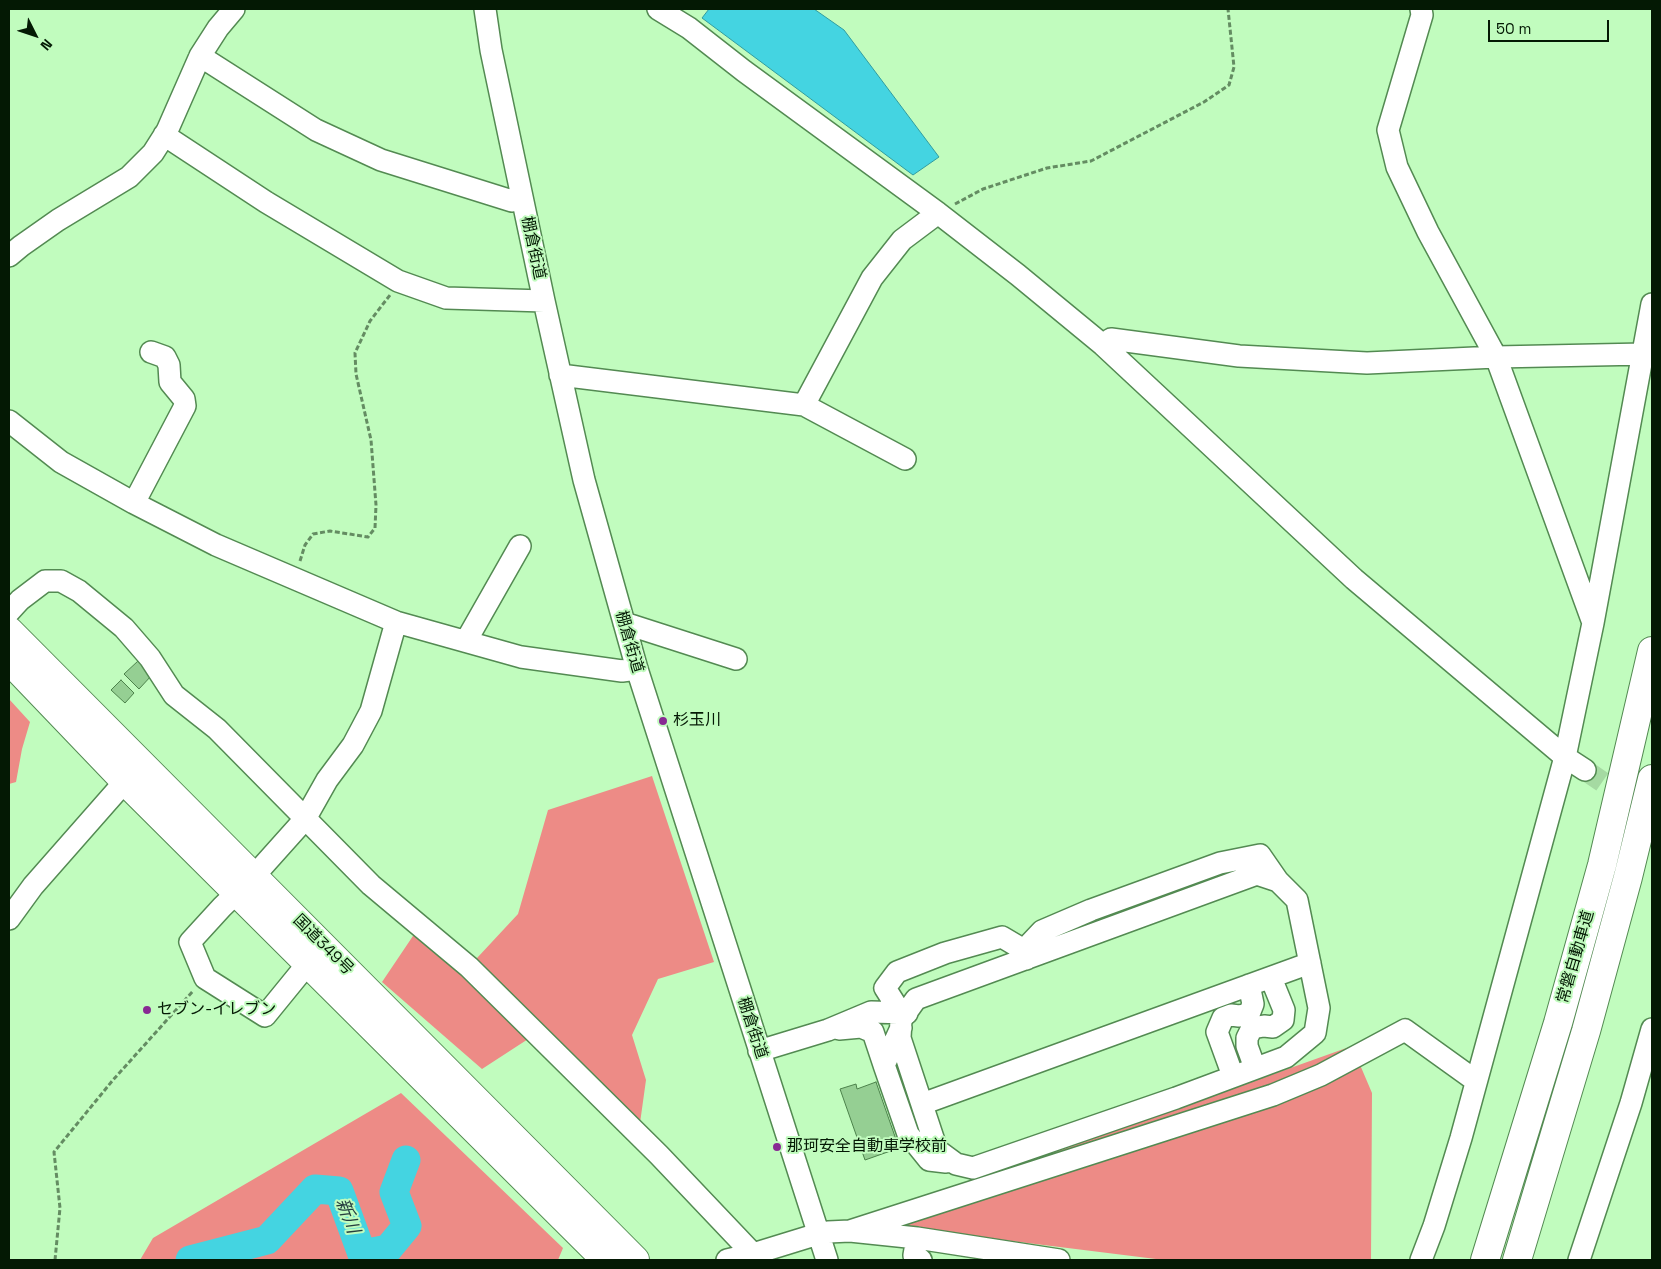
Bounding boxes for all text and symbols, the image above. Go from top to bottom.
north arrow [10,10,60,60]
scale bar [1491,10,1612,42]
text: 50 m [1496,19,1531,38]
text: N [36,35,56,54]
street label: 棚倉街道 [517,215,549,281]
street label: 棚倉街道 [611,609,647,675]
place label: 杉玉川 [673,711,721,731]
marker: 杉玉川 [657,715,669,727]
street label: 常磐自動車道 [1554,908,1598,1006]
street label: 国道349号 [289,911,357,979]
street label: 棚倉街道 [733,995,771,1061]
place label: セブン-イレブン [157,1000,276,1020]
marker: セブン-イレブン [141,1004,153,1016]
place label: 那珂安全自動車学校前 [787,1137,947,1157]
marker: 那珂安全自動車学校前 [771,1141,783,1153]
water label: 新川 [330,1195,364,1237]

